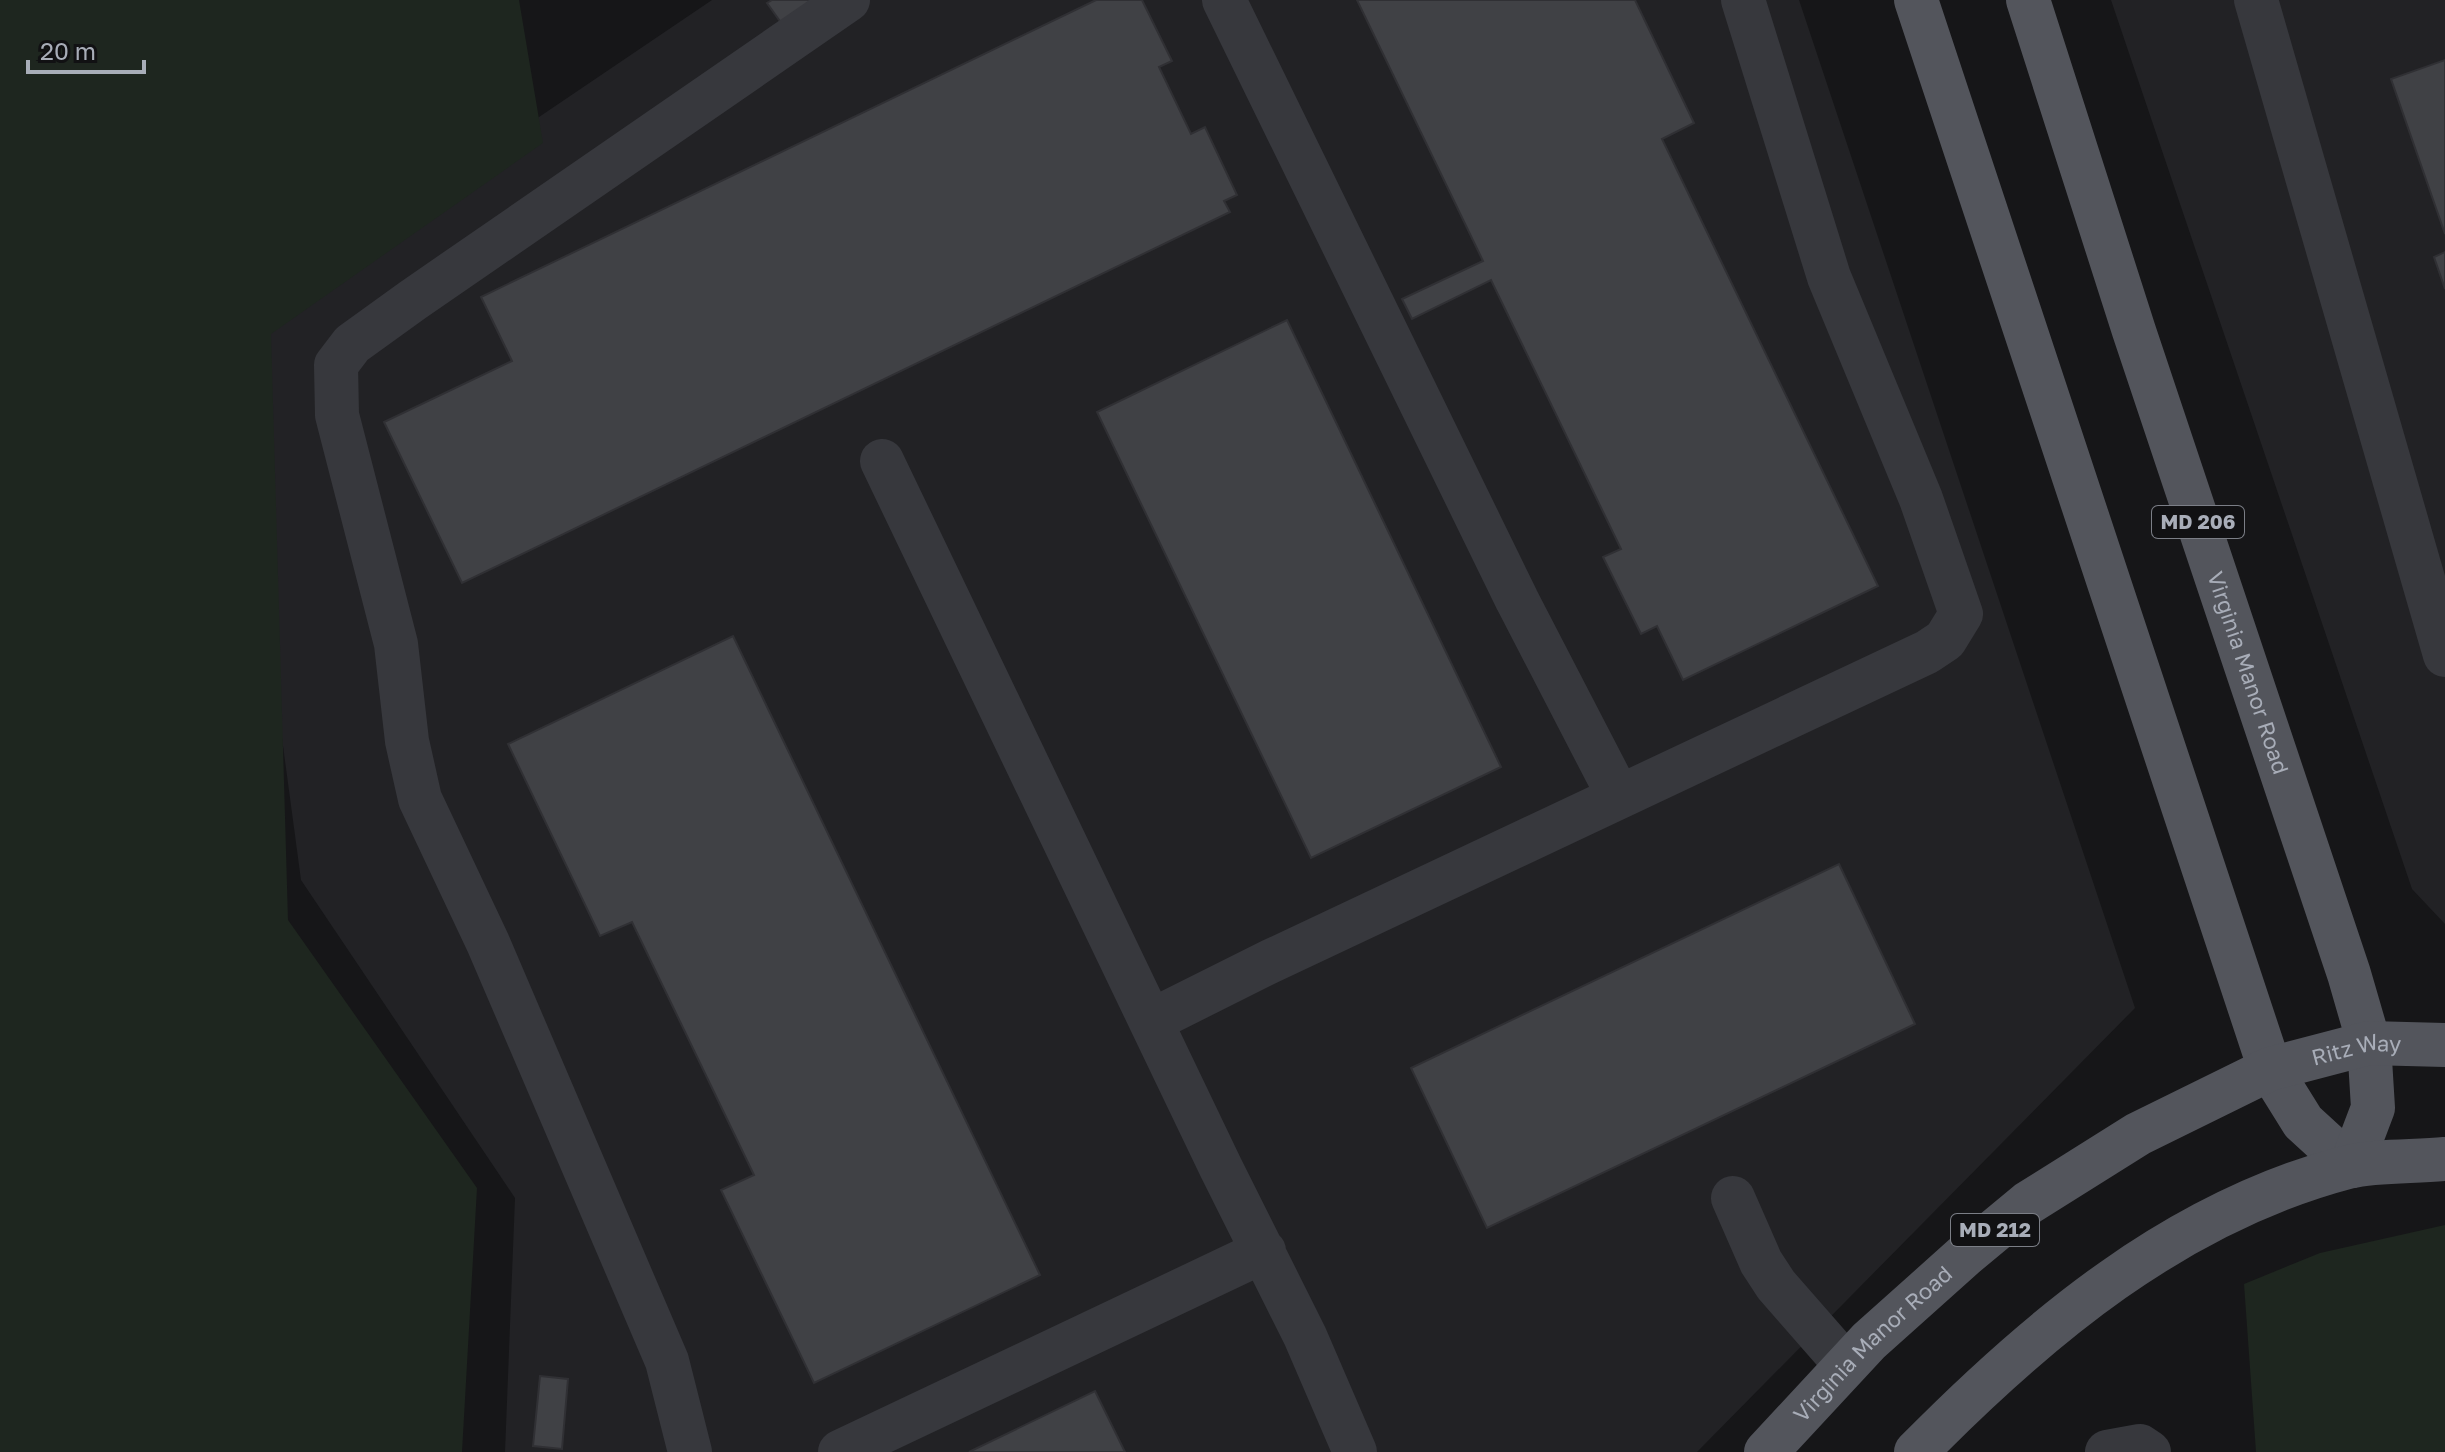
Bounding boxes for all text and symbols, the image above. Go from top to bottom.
scale bar [28,24,144,74]
text: 20 m [40,36,96,65]
road number: MD 206 [2152,506,2244,538]
street label: Virginia Manor Road [2202,568,2295,777]
street label: Ritz Way [2308,1027,2402,1071]
road number: MD 212 [1951,1214,2039,1246]
street label: Virginia Manor Road [1787,1260,1957,1427]

